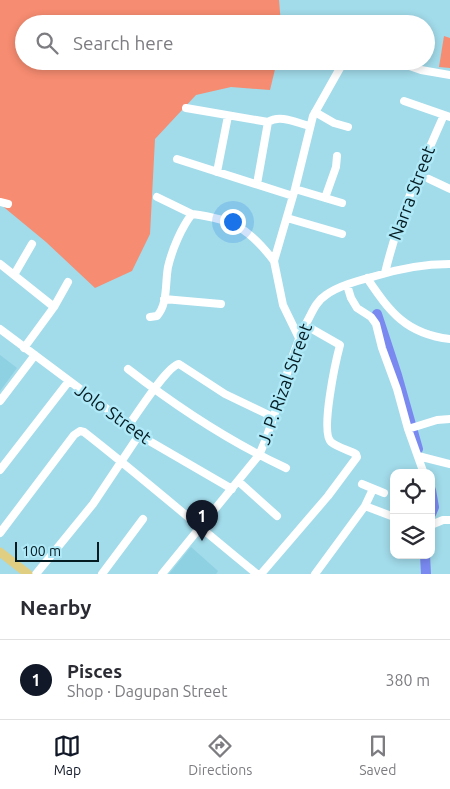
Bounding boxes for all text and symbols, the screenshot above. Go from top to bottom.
search box [15,15,435,70]
icon: search [33,29,61,57]
text: Search here [73,32,173,54]
street label: Narra Street [384,143,438,243]
your location [220,209,246,235]
street label: J. P. Rizal Street [253,320,315,447]
street label: Jolo Street [72,379,155,447]
map controls [390,469,435,559]
button: locate [390,469,435,514]
pin: 1 [186,500,218,541]
button: layers [390,514,435,559]
scale bar [15,539,99,562]
text: 100 m [22,543,61,559]
text: Nearby [20,595,91,619]
text: Pisces [67,660,122,682]
text: 1 [31,671,41,689]
text: 380 m [385,671,430,689]
text: Shop · Dagupan Street [67,682,227,700]
tab: Map [53,732,81,778]
tab: Directions [188,732,252,778]
tab: Saved [359,732,397,778]

